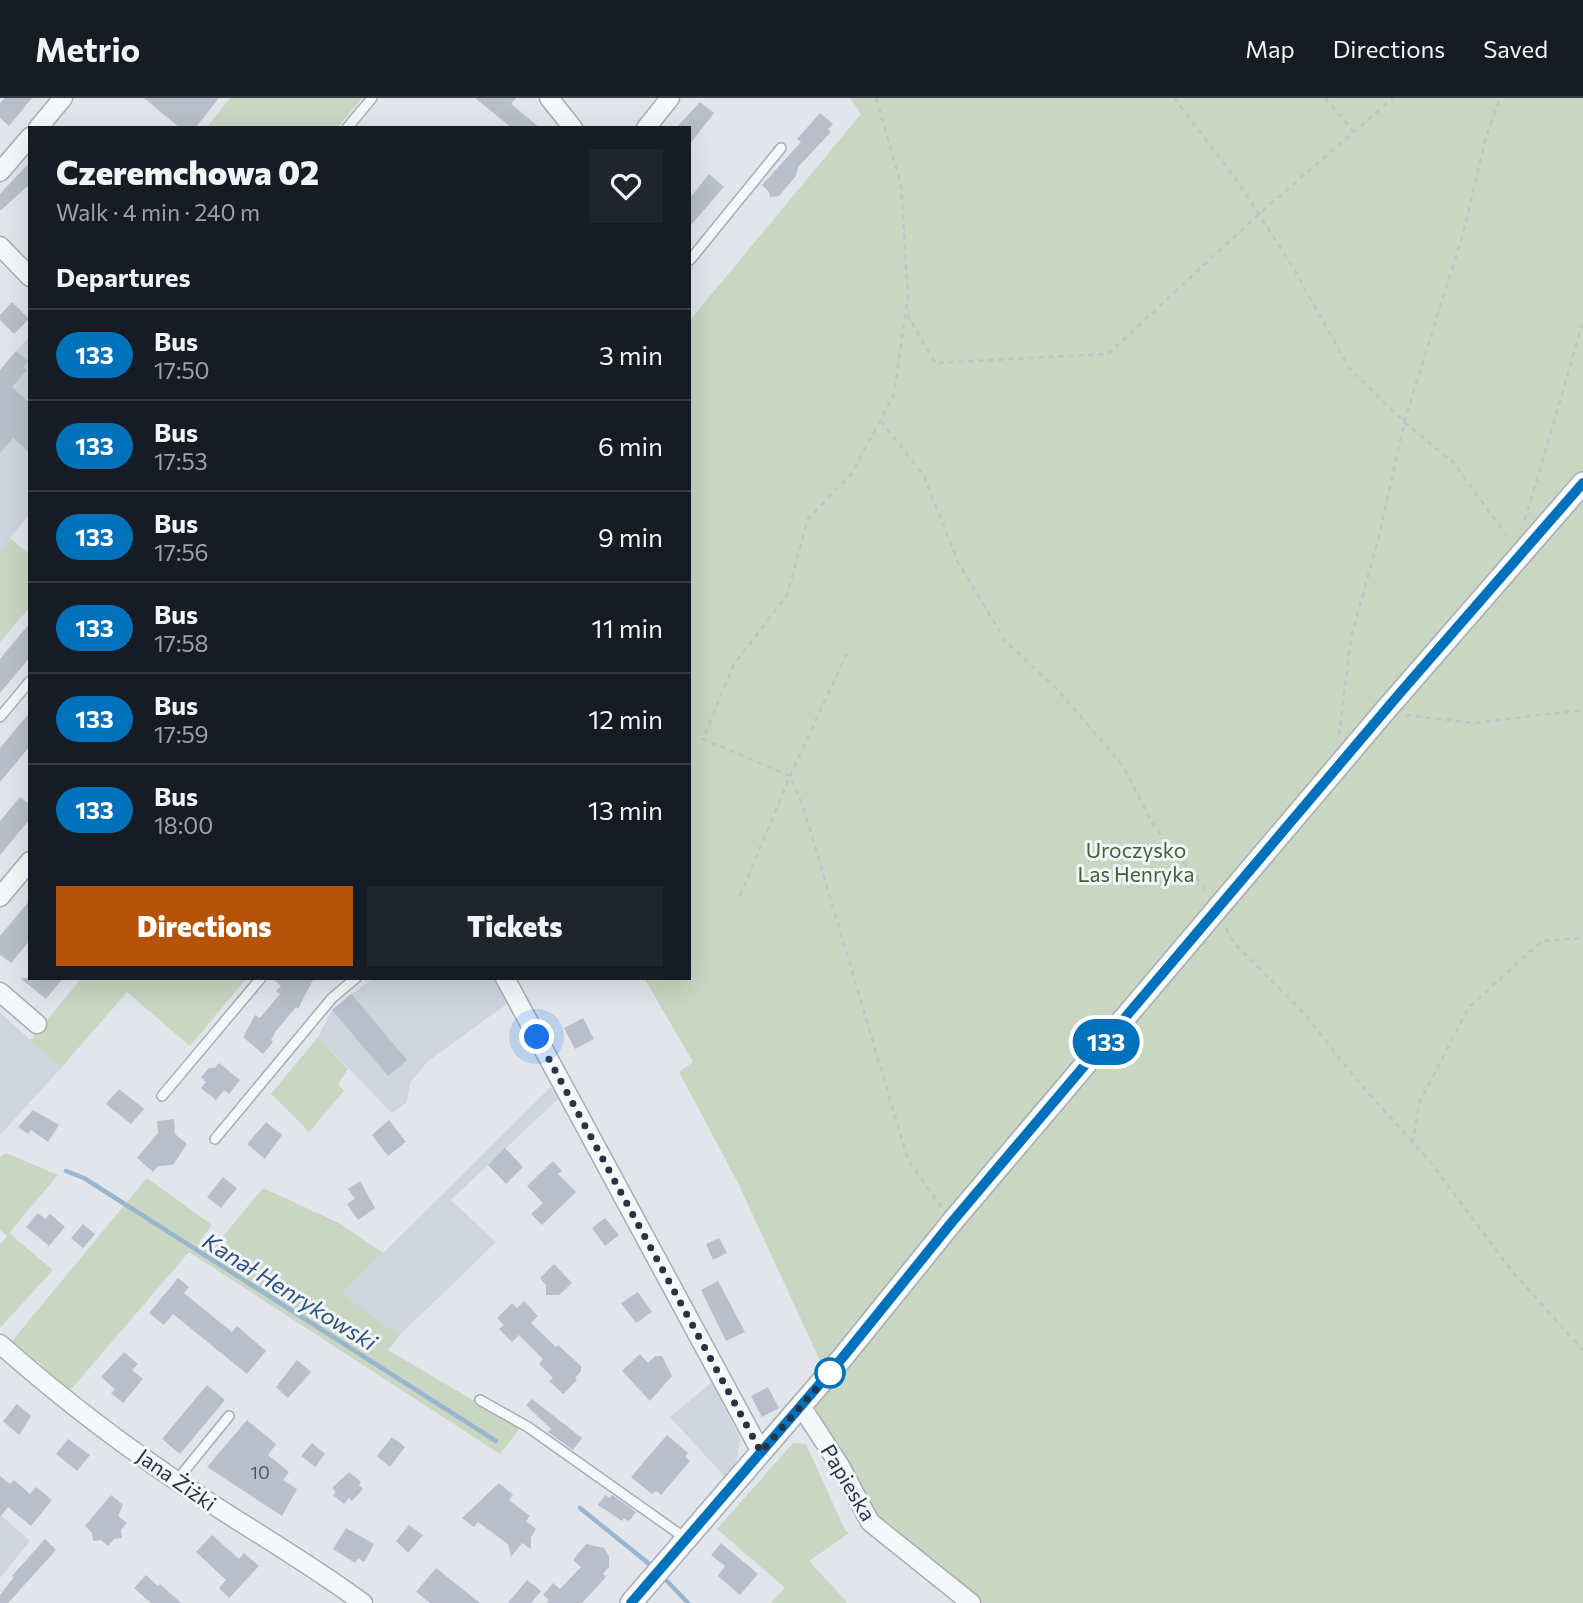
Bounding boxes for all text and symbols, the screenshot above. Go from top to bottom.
text: Metrio [35,28,140,69]
text: Map [1245,34,1295,63]
text: Directions [1333,34,1445,63]
text: Saved [1483,34,1548,63]
button: heart [589,149,663,223]
text: Czeremchowa 02 [56,151,319,192]
text: Walk · 4 min · 240 m [56,198,260,226]
text: Departures [56,261,191,292]
text: Bus [154,325,198,356]
text: 3 min [599,339,663,370]
text: 133 [75,340,114,369]
text: 17:50 [154,356,210,384]
text: Bus [154,416,198,447]
text: 6 min [598,430,663,461]
text: 133 [75,431,114,460]
text: 17:53 [154,447,208,475]
text: Bus [154,507,198,538]
text: 9 min [598,521,663,552]
text: 133 [75,522,114,551]
text: 17:56 [154,538,209,566]
text: Bus [154,598,198,629]
text: 11 min [592,612,663,643]
text: 133 [75,613,114,642]
text: 17:58 [154,629,209,657]
text: Bus [154,689,198,720]
text: 12 min [588,703,663,734]
text: 133 [75,704,114,733]
text: 17:59 [154,720,209,748]
text: Bus [154,780,198,811]
text: 13 min [588,794,663,825]
text: 133 [75,795,114,824]
text: 18:00 [154,811,213,839]
park label: Uroczysko Las Henryka [1077,837,1195,886]
button: Directions [56,886,353,966]
button: Tickets [367,886,663,966]
your location [519,1019,554,1054]
line badge: 133 [1066,1019,1146,1065]
text: 133 [1087,1027,1125,1056]
water label: Kanał Henrykowski [198,1226,383,1356]
unlabelled marker [815,1358,845,1388]
street label: Papieska [816,1439,882,1525]
street label: Jana Żiżki [133,1443,221,1515]
house number: 10 [250,1461,270,1483]

